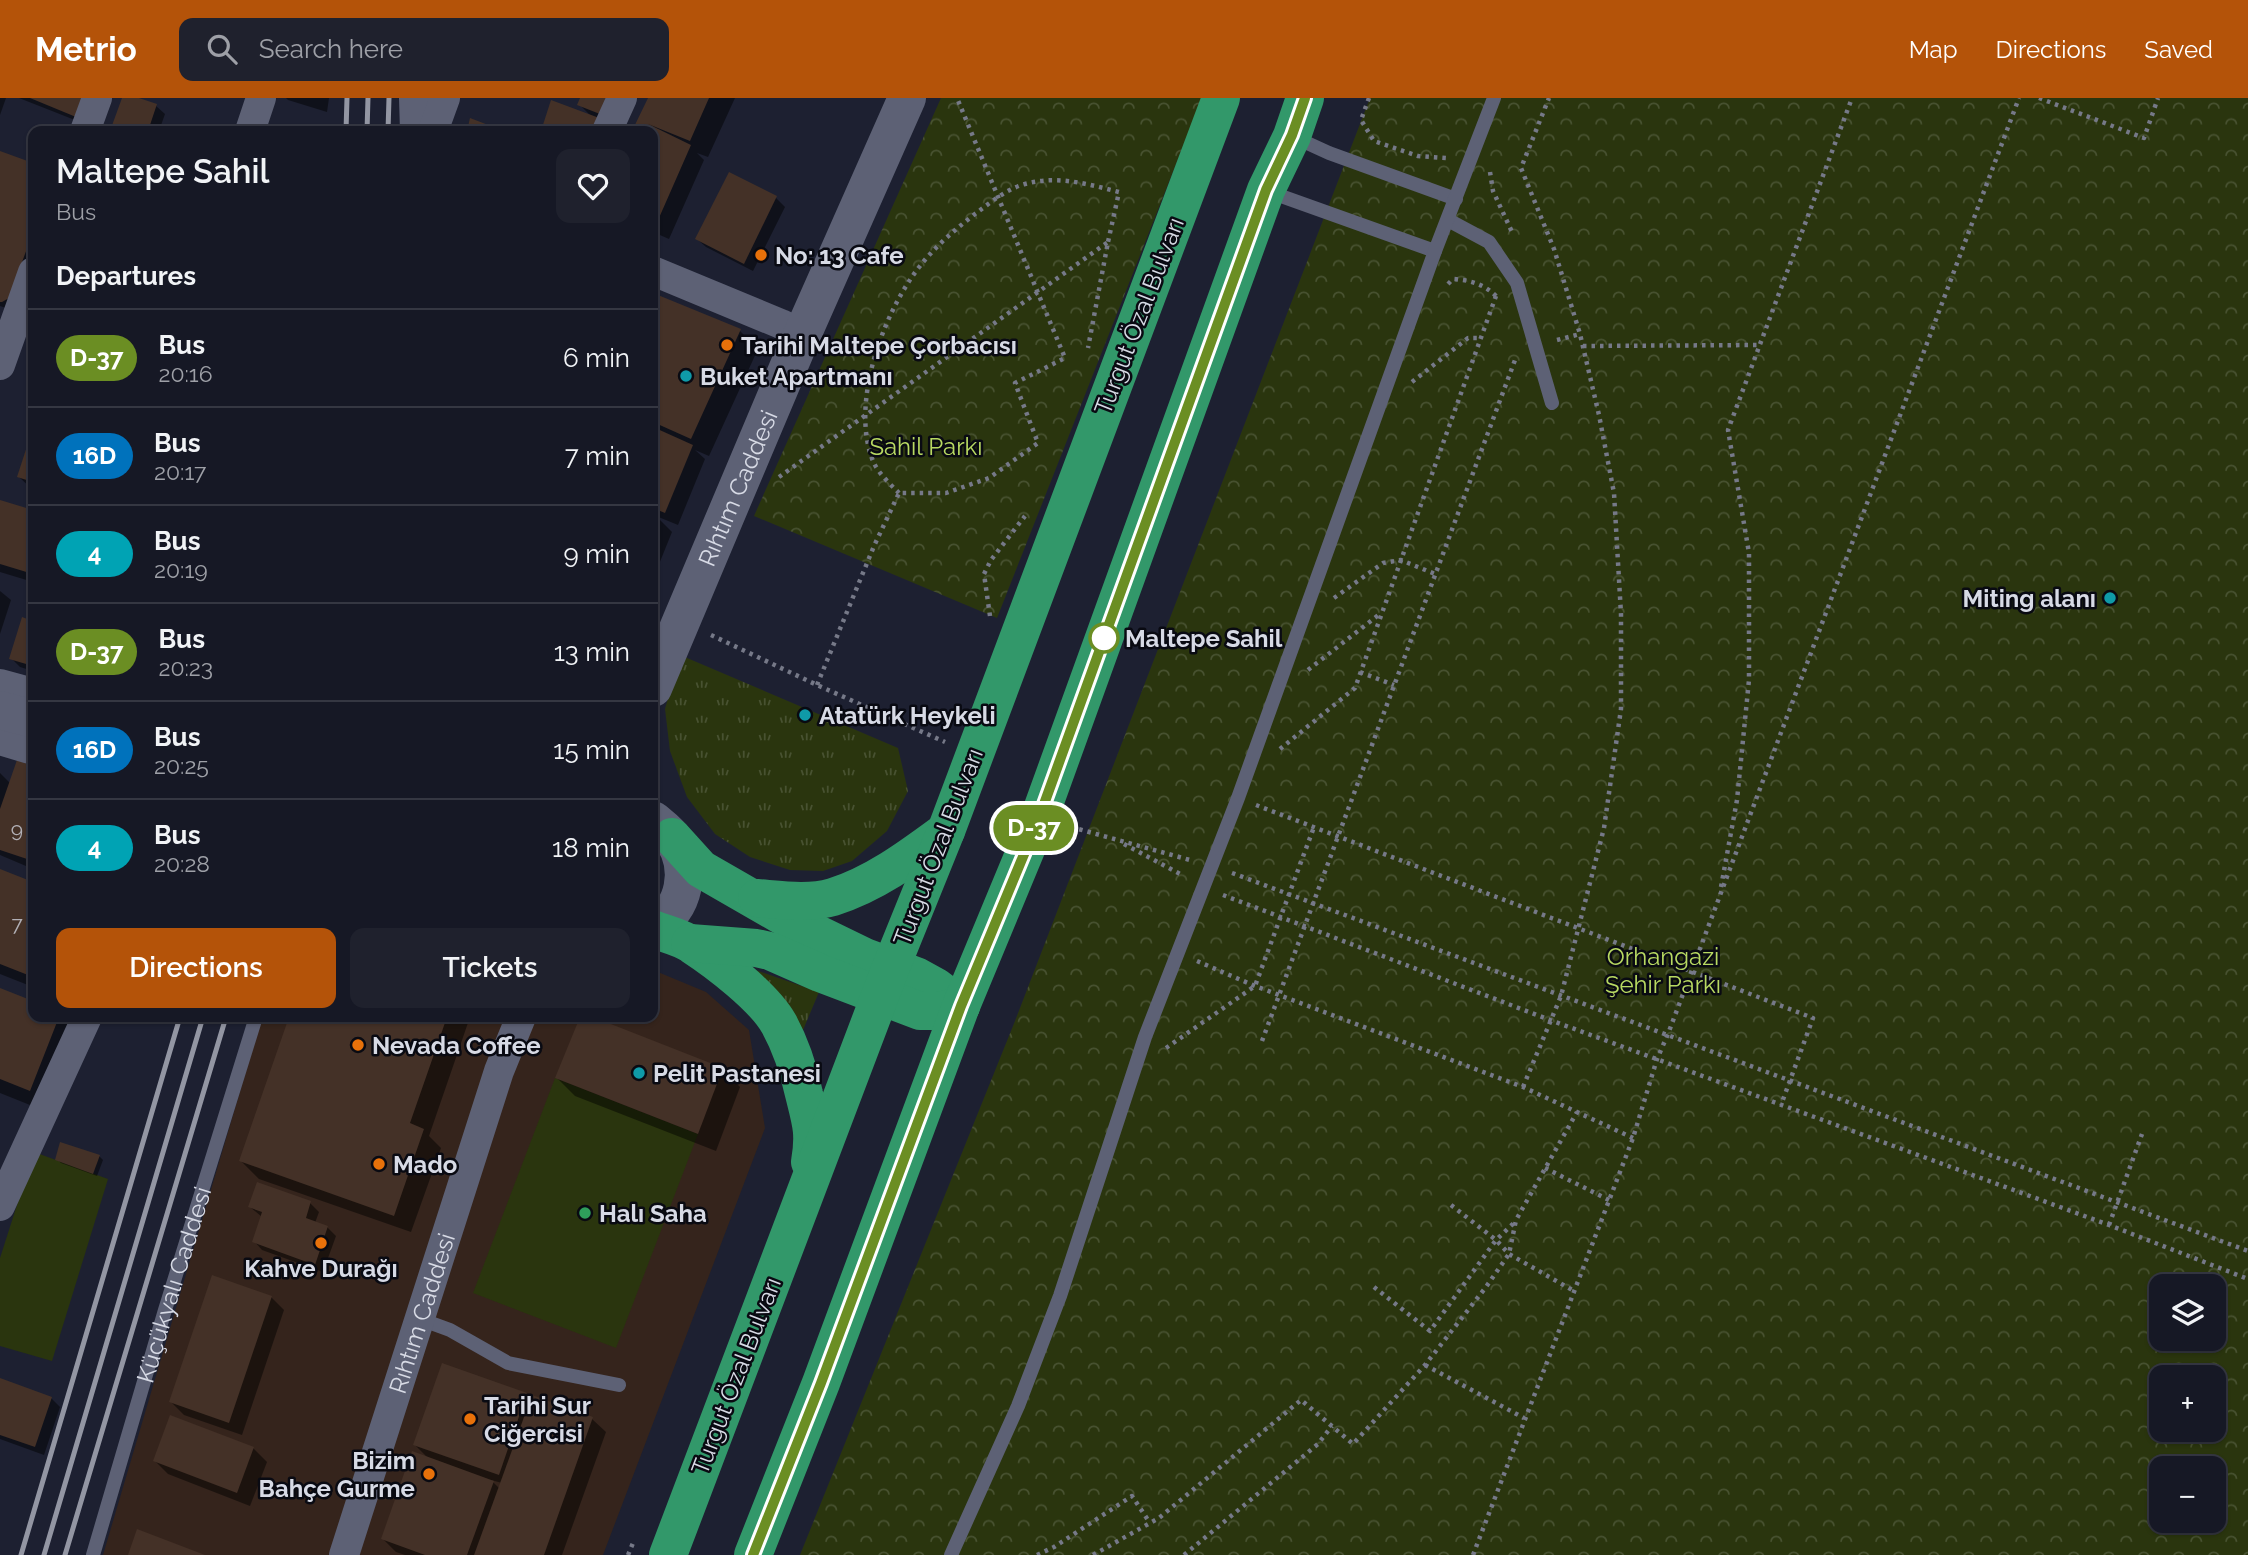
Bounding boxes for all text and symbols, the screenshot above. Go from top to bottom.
search box [179,18,669,81]
text: Metrio [35,30,137,69]
icon: search [203,30,241,68]
text: Search here [259,34,403,64]
text: Map [1909,35,1958,64]
text: Directions [1996,35,2106,64]
text: Saved [2144,35,2213,64]
button: heart [556,149,630,223]
text: Maltepe Sahil [56,152,269,191]
text: Bus [56,198,96,225]
street label: Turgut Özal Bulvarı [1088,213,1190,419]
place label: No: 13 Cafe [775,241,904,270]
marker: No: 13 Cafe [753,247,769,263]
text: Departures [56,261,196,291]
text: Bus [158,330,205,360]
place label: Tarihi Maltepe Çorbacısı [741,331,1017,360]
marker: Tarihi Maltepe Çorbacısı [719,337,735,353]
text: D-37 [70,343,123,372]
text: 6 min [563,343,630,373]
text: 20:16 [158,360,213,387]
place label: Buket Apartmanı [700,362,893,391]
marker: Buket Apartmanı [678,368,694,384]
street label: Rıhtım Caddesi [692,406,783,570]
text: Bus [154,428,201,458]
park label: Sahil Parkı [869,432,983,461]
text: 16D [73,441,116,470]
text: 7 min [565,441,630,471]
text: 20:17 [154,458,206,485]
text: Bus [154,526,201,556]
text: 4 [88,539,101,568]
text: 9 min [563,539,630,569]
text: 20:19 [154,556,208,583]
place label: Miting alanı [1963,584,2096,613]
marker: Miting alanı [2102,590,2118,606]
marker: Maltepe Sahil [1089,623,1119,653]
text: Bus [158,624,205,654]
place label: Maltepe Sahil [1125,624,1283,653]
text: D-37 [70,637,123,666]
text: 13 min [554,637,630,667]
text: 20:23 [158,654,213,681]
place label: Atatürk Heykeli [819,701,996,730]
marker: Atatürk Heykeli [797,707,813,723]
text: Bus [154,722,201,752]
text: 16D [73,735,116,764]
text: 15 min [553,735,630,765]
street label: Turgut Özal Bulvarı [887,744,989,950]
text: 20:25 [154,752,209,779]
line badge: D-37 [985,805,1083,851]
text: D-37 [1007,813,1061,842]
house number: 9 [11,817,23,842]
text: Bus [154,820,201,850]
text: 4 [88,833,101,862]
text: 18 min [552,833,630,863]
text: 20:28 [154,850,210,877]
house number: 7 [11,911,23,936]
button: Directions [56,928,336,1008]
button: Tickets [350,928,630,1008]
park label: Orhangazi Şehir Parkı [1605,942,1721,999]
place label: Nevada Coffee [372,1031,541,1060]
marker: Nevada Coffee [350,1037,366,1053]
place label: Pelit Pastanesi [653,1059,821,1088]
marker: Pelit Pastanesi [631,1065,647,1081]
place label: Mado [393,1150,457,1179]
marker: Mado [371,1156,387,1172]
street label: Küçükyalı Caddesi [130,1183,217,1386]
place label: Halı Saha [599,1199,707,1228]
marker: Halı Saha [577,1205,593,1221]
street label: Rıhtım Caddesi [382,1229,461,1397]
marker: Kahve Durağı [313,1235,329,1251]
place label: Kahve Durağı [244,1254,398,1283]
street label: Turgut Özal Bulvarı [685,1273,787,1479]
map controls [2149,1274,2226,1533]
button: layers [2149,1274,2226,1351]
button: + [2149,1365,2226,1442]
place label: Tarihi Sur Ciğercisi [484,1391,591,1448]
marker: Tarihi Sur Ciğercisi [462,1411,478,1427]
place label: Bizim Bahçe Gurme [259,1446,415,1503]
button: − [2149,1456,2226,1533]
marker: Bizim Bahçe Gurme [421,1466,437,1482]

